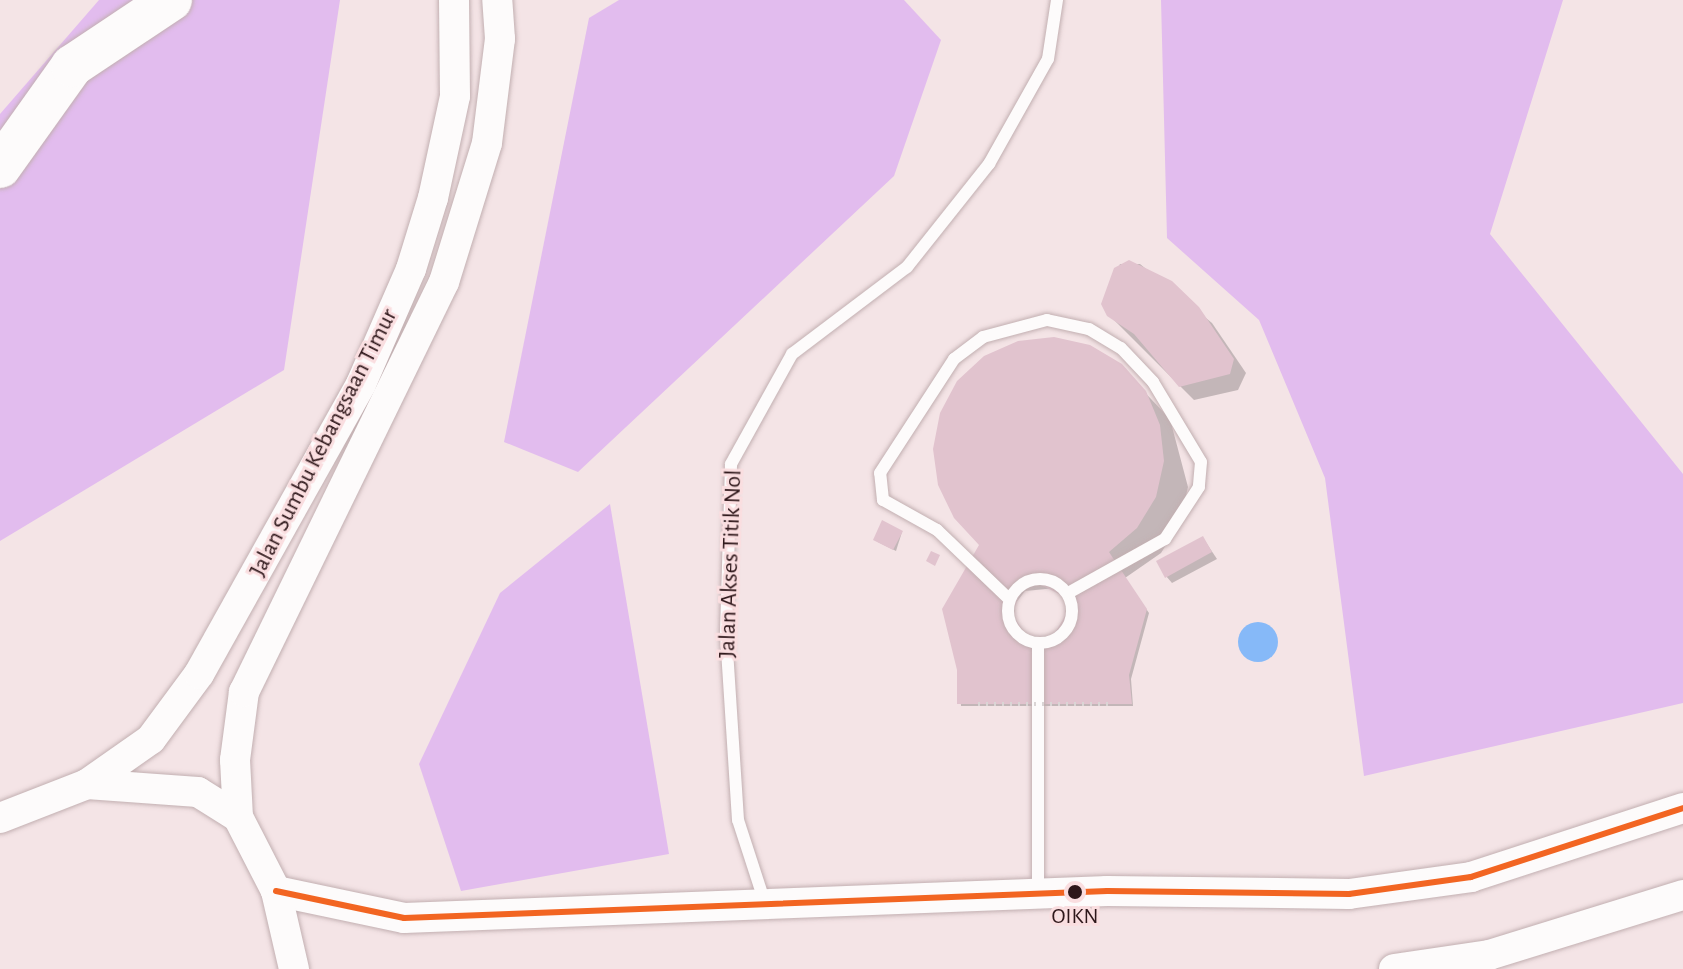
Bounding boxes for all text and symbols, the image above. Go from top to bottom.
street label: Jalan Sumbu Kebangsaan Timur [244,304,404,582]
street label: Jalan Akses Titik Nol [713,469,749,659]
marker: OIKN [1067,884,1083,900]
place label: OIKN [1052,904,1098,930]

